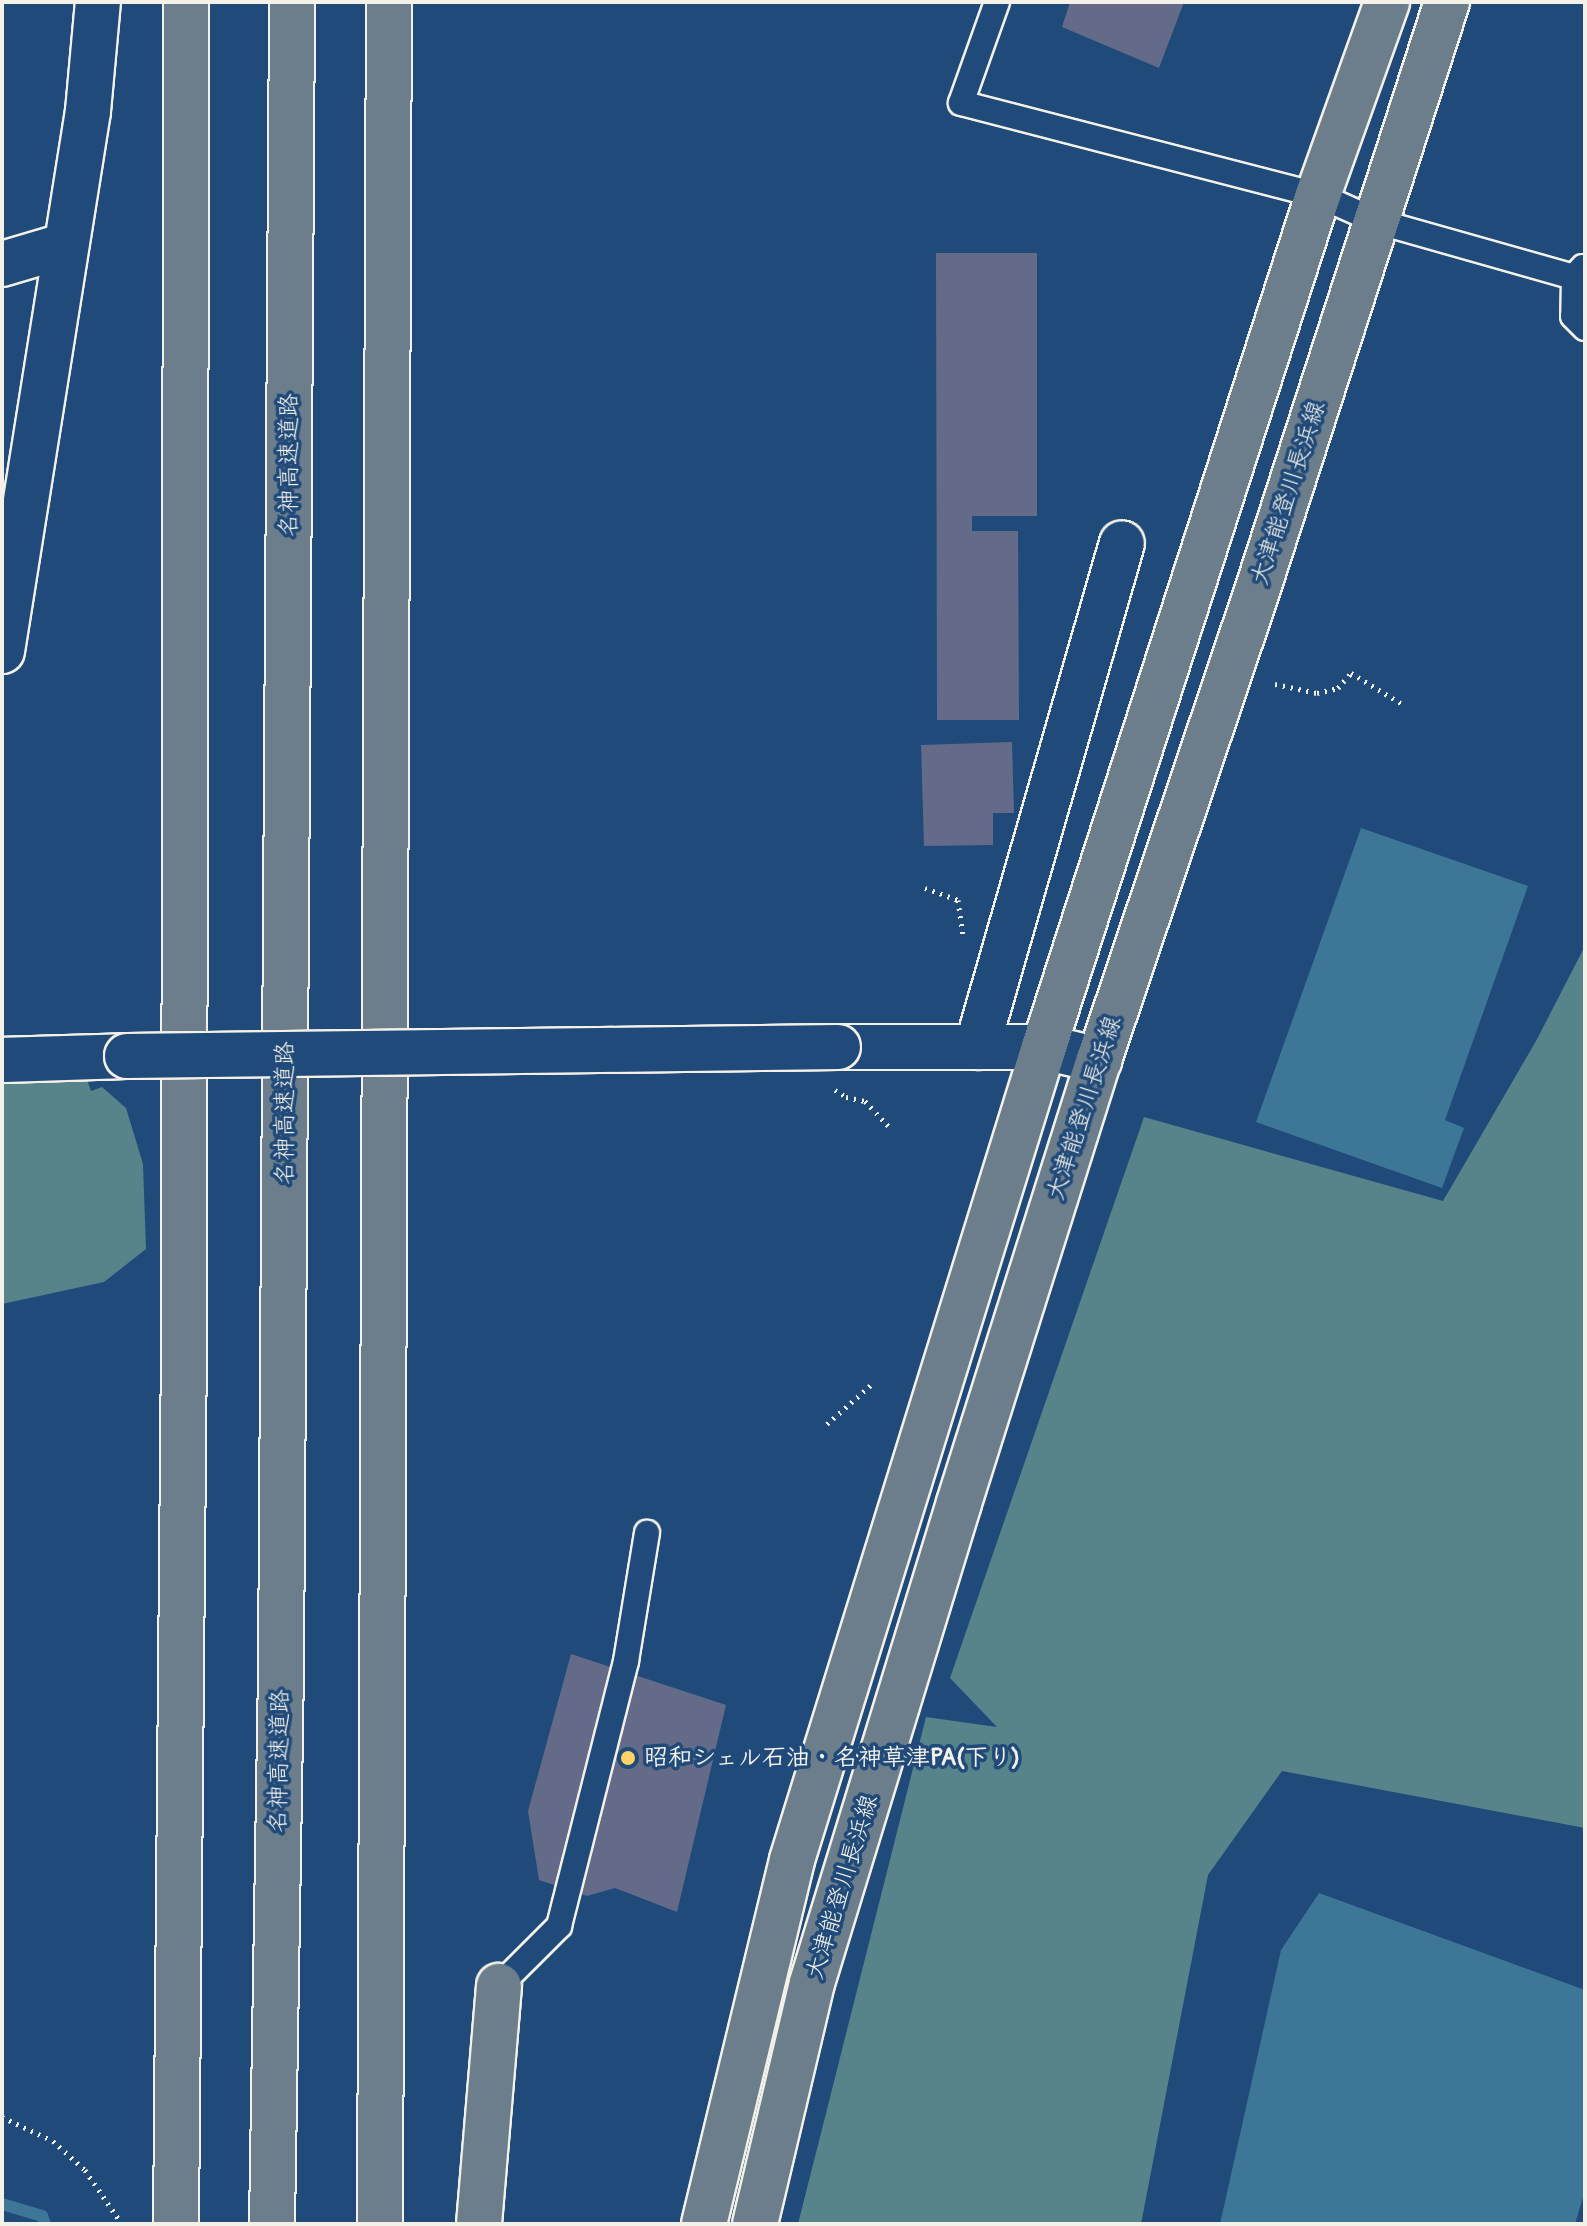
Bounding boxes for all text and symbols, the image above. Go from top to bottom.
street label: 名神高速道路 [275,393,303,537]
street label: 大津能登川長浜線 [1245,397,1331,589]
street label: 大津能登川長浜線 [1041,1012,1127,1204]
street label: 名神高速道路 [271,1041,299,1185]
street label: 名神高速道路 [263,1689,295,1833]
place label: 昭和シェル石油・名神草津PA(下り) [644,1744,1022,1772]
marker: 昭和シェル石油・名神草津PA(下り) [619,1749,637,1767]
street label: 大津能登川長浜線 [800,1791,884,1983]

